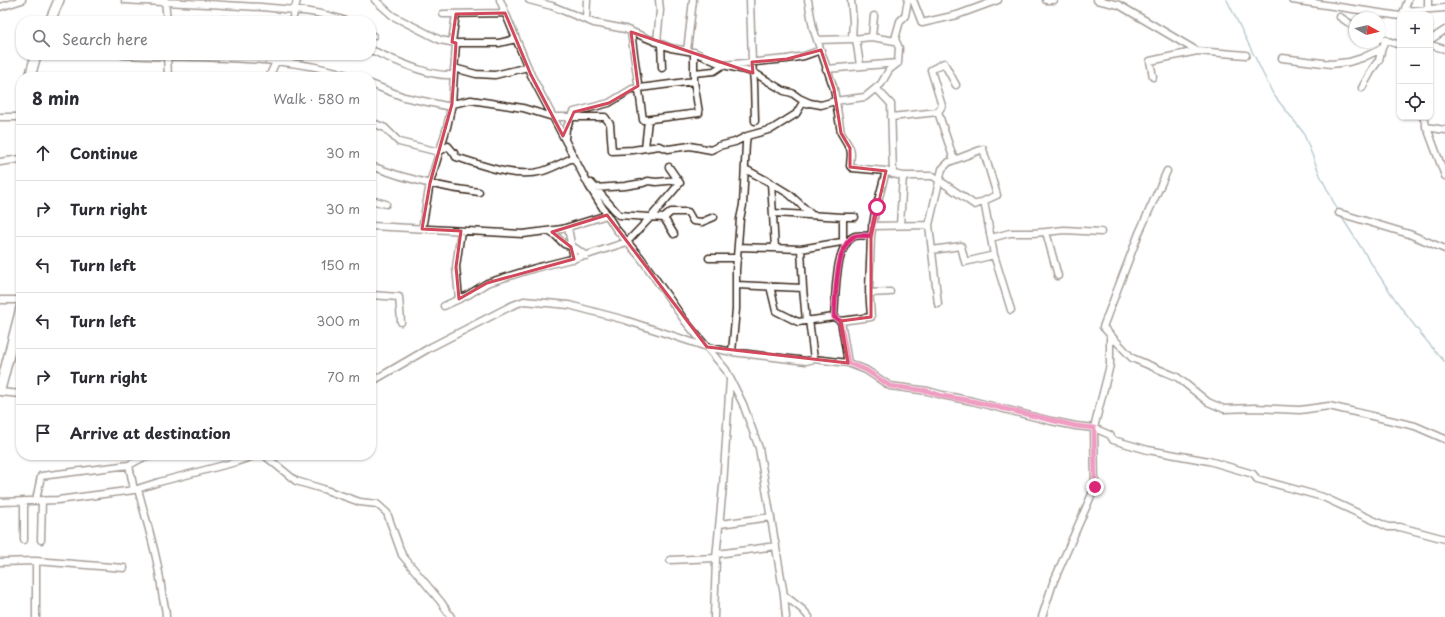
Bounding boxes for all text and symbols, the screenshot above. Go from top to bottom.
north arrow [1349,12,1385,48]
map controls [1397,12,1433,120]
button: + [1397,12,1433,48]
search box [16,16,376,60]
icon: search [30,27,52,49]
text: Search here [62,27,148,50]
button: − [1397,48,1433,84]
button: locate [1397,84,1433,120]
text: 8 min [32,85,80,111]
text: Walk · 580 m [273,89,360,108]
text: Continue [70,141,138,164]
icon: ahead [32,142,54,164]
text: 30 m [326,143,360,162]
text: Turn right [70,197,147,220]
icon: right [32,198,54,220]
route start [868,198,886,216]
text: 30 m [326,199,360,218]
text: Turn left [70,253,136,276]
icon: left [32,254,54,276]
text: 150 m [321,255,360,274]
text: Turn left [70,309,136,332]
icon: left [32,310,54,332]
text: 300 m [316,311,360,330]
text: Turn right [70,365,147,388]
icon: right [32,366,54,388]
text: 70 m [327,367,360,386]
text: Arrive at destination [70,421,231,444]
icon: arrive [32,422,54,444]
route end [1086,478,1104,496]

